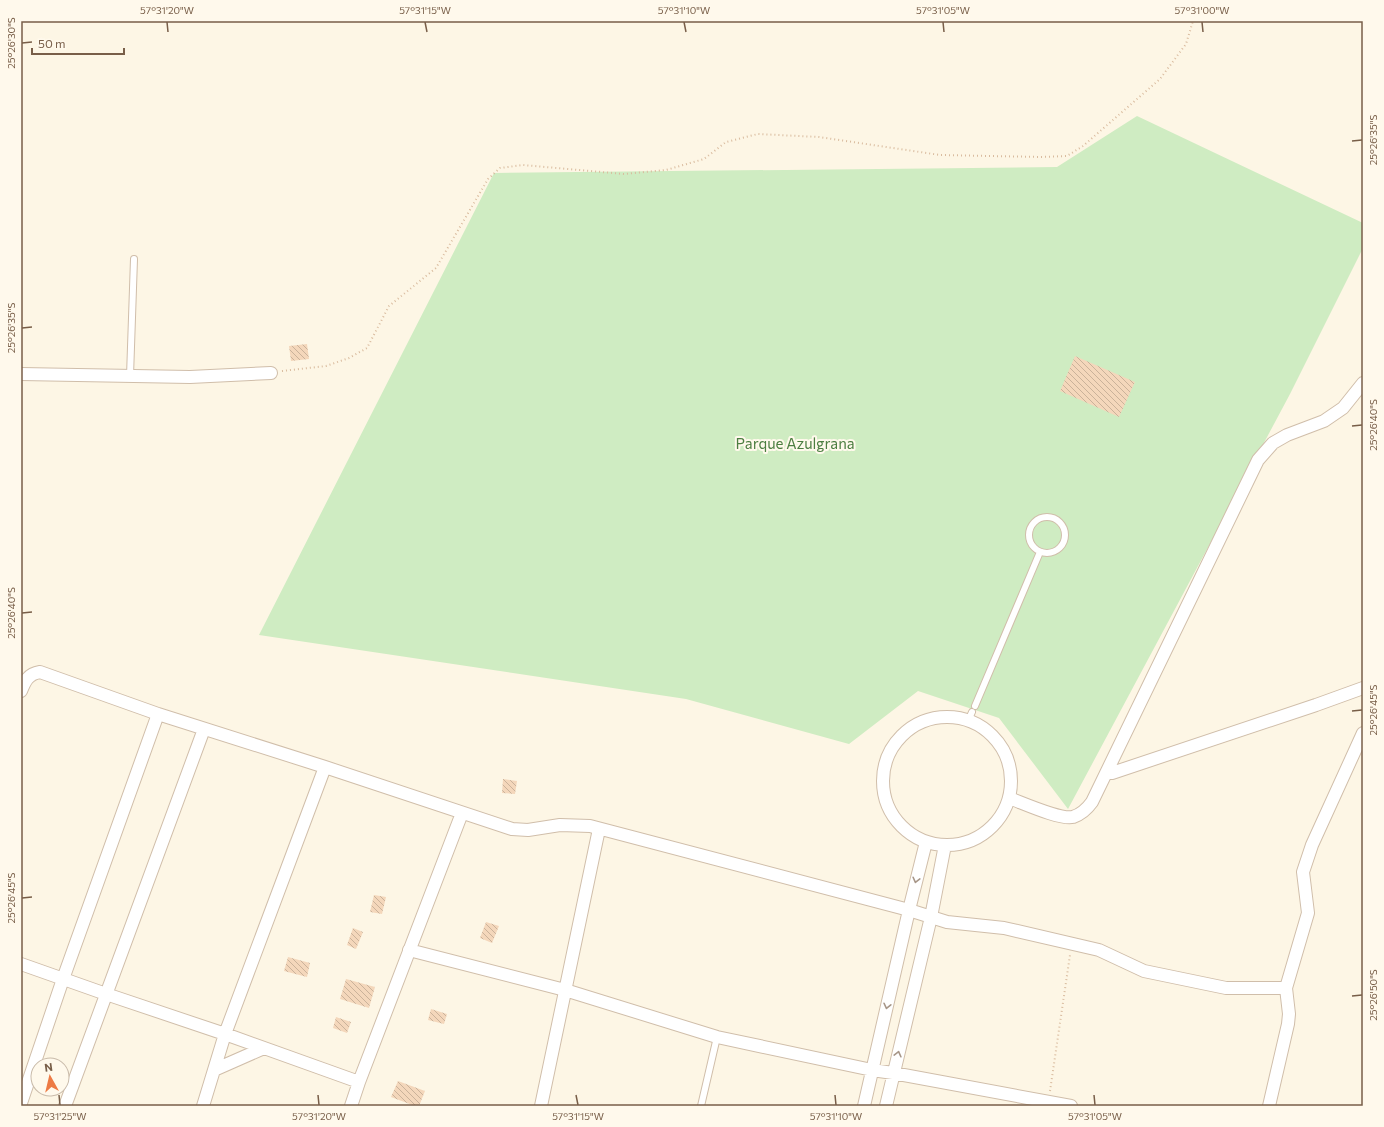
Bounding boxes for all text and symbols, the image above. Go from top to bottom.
text: 57°31'20"W [140,4,194,16]
text: 57°31'15"W [399,4,451,16]
text: 57°31'10"W [658,4,710,16]
text: 57°31'05"W [916,4,970,16]
text: 57°31'00"W [1175,4,1229,16]
text: 25°26'30"S [5,17,17,69]
scale bar [32,30,124,56]
text: 50 m [38,36,66,50]
text: 25°26'35"S [1367,115,1379,165]
text: 25°26'35"S [5,303,17,353]
text: 25°26'40"S [1367,399,1379,451]
park label: Parque Azulgrana [735,434,855,452]
text: 25°26'40"S [5,587,17,639]
text: 25°26'45"S [1367,684,1379,735]
text: 25°26'45"S [5,872,17,923]
one-way arrow [913,876,921,883]
text: 25°26'50"S [1367,969,1379,1021]
one-way arrow [883,1003,891,1009]
one-way arrow [893,1051,902,1058]
north arrow [30,1057,70,1097]
text: N [44,1060,54,1074]
text: 57°31'25"W [33,1110,87,1122]
text: 57°31'20"W [292,1110,346,1122]
text: 57°31'15"W [552,1110,604,1122]
text: 57°31'10"W [810,1110,862,1122]
text: 57°31'05"W [1068,1110,1122,1122]

